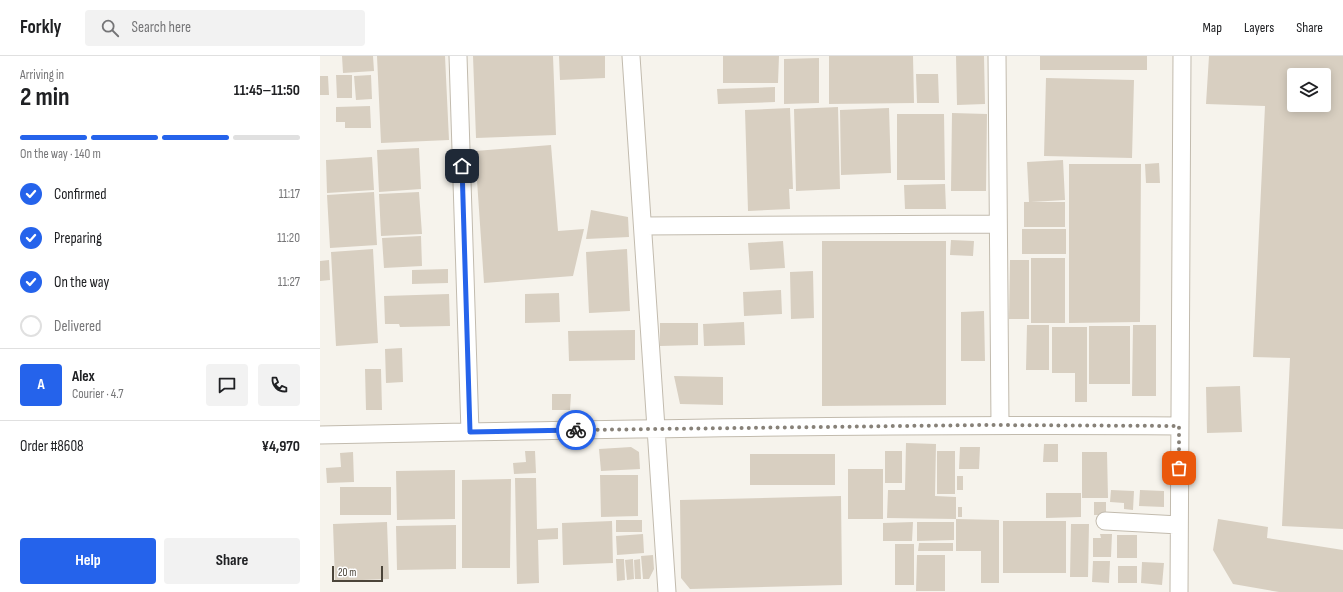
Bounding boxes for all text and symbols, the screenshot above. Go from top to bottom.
search box [85,10,365,46]
text: Forkly [20,16,61,39]
icon: search [99,17,121,39]
text: Search here [131,18,191,37]
text: Map [1202,19,1222,36]
text: Layers [1244,19,1274,36]
text: Share [1296,19,1323,36]
text: Arriving in [20,67,64,83]
map controls [1287,68,1331,112]
button: layers [1287,68,1331,112]
text: 11:45–11:50 [234,81,300,100]
text: 2 min [20,82,70,113]
text: On the way · 140 m [20,146,101,162]
pin [445,149,479,183]
icon: home [451,155,473,177]
icon: check [20,183,42,205]
text: Confirmed [54,185,107,204]
text: 11:17 [279,186,300,202]
icon: check [20,227,42,249]
text: Preparing [54,229,102,248]
text: 11:20 [277,230,300,246]
icon: check [20,271,42,293]
text: On the way [54,273,109,292]
text: 11:27 [278,274,300,290]
text: Delivered [54,317,101,336]
button: chat [206,364,248,406]
button: phone [258,364,300,406]
text: Alex [72,367,95,386]
text: A [37,375,45,394]
text: Courier · 4.7 [72,386,124,402]
courier [556,410,596,450]
icon: bike [565,419,587,441]
text: Order #8608 [20,437,84,456]
text: ¥4,970 [261,437,300,456]
pin [1162,451,1196,485]
icon: bag [1168,457,1190,479]
button: Help [20,538,156,584]
button: Share [164,538,300,584]
scale bar [332,564,383,583]
text: 20 m [338,566,356,579]

